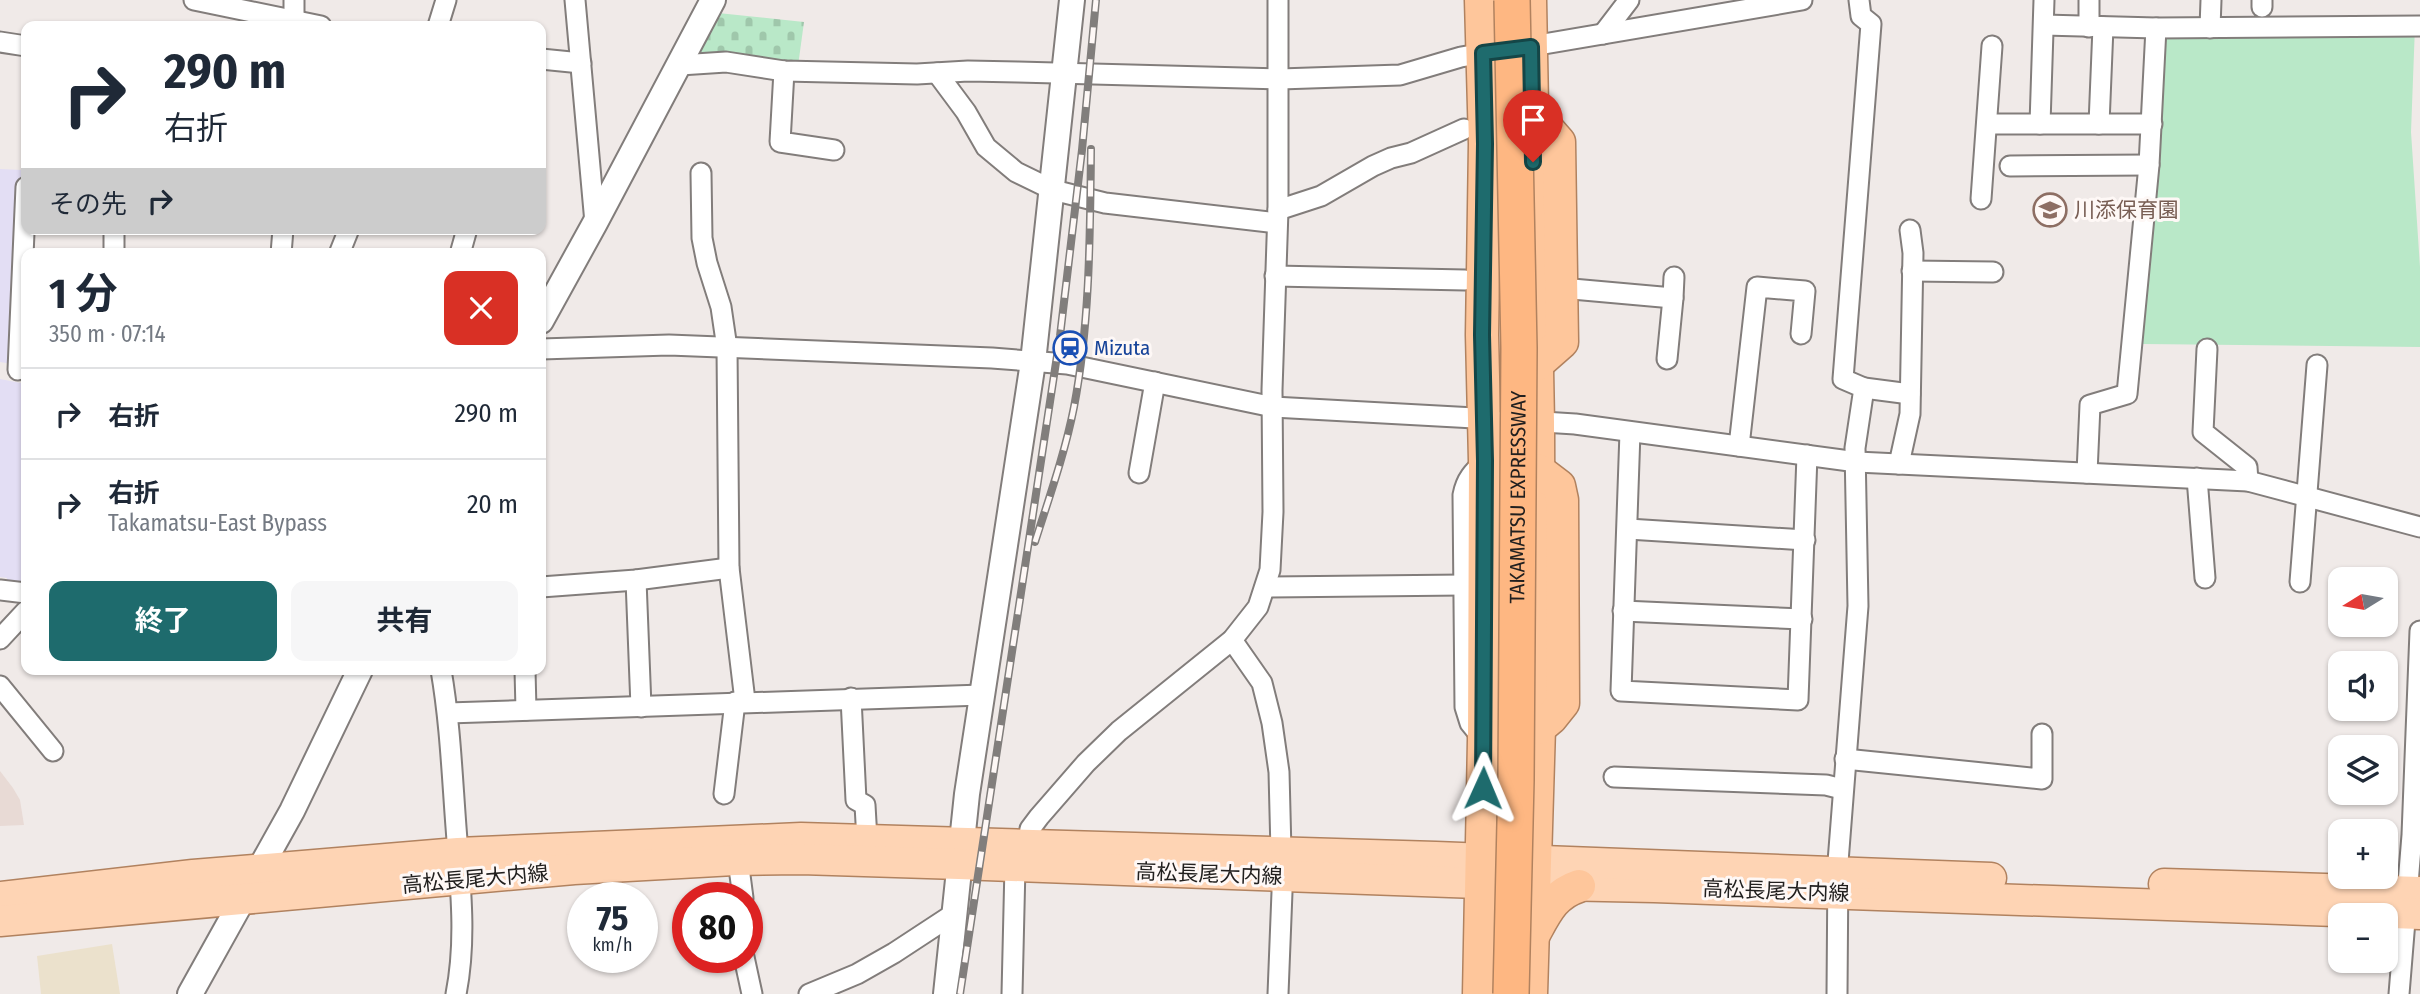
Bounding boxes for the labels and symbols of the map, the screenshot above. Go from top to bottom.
pin [1503,90,1563,162]
school or university icon: 川添保育園 [2031,191,2069,229]
place label: 川添保育園 [2074,197,2179,223]
station icon: Mizuta [1051,329,1089,367]
place label: Mizuta [1094,335,1150,361]
street label: TAKAMATSU EXPRESSWAY [1504,390,1532,603]
north arrow [2328,567,2398,637]
position arrow [1446,751,1520,825]
street label: 高松長尾大内線 [1135,858,1283,890]
street label: 高松長尾大内線 [401,860,549,898]
street label: 高松長尾大内線 [1702,875,1850,907]
speed limit sign: 80 [672,882,763,973]

